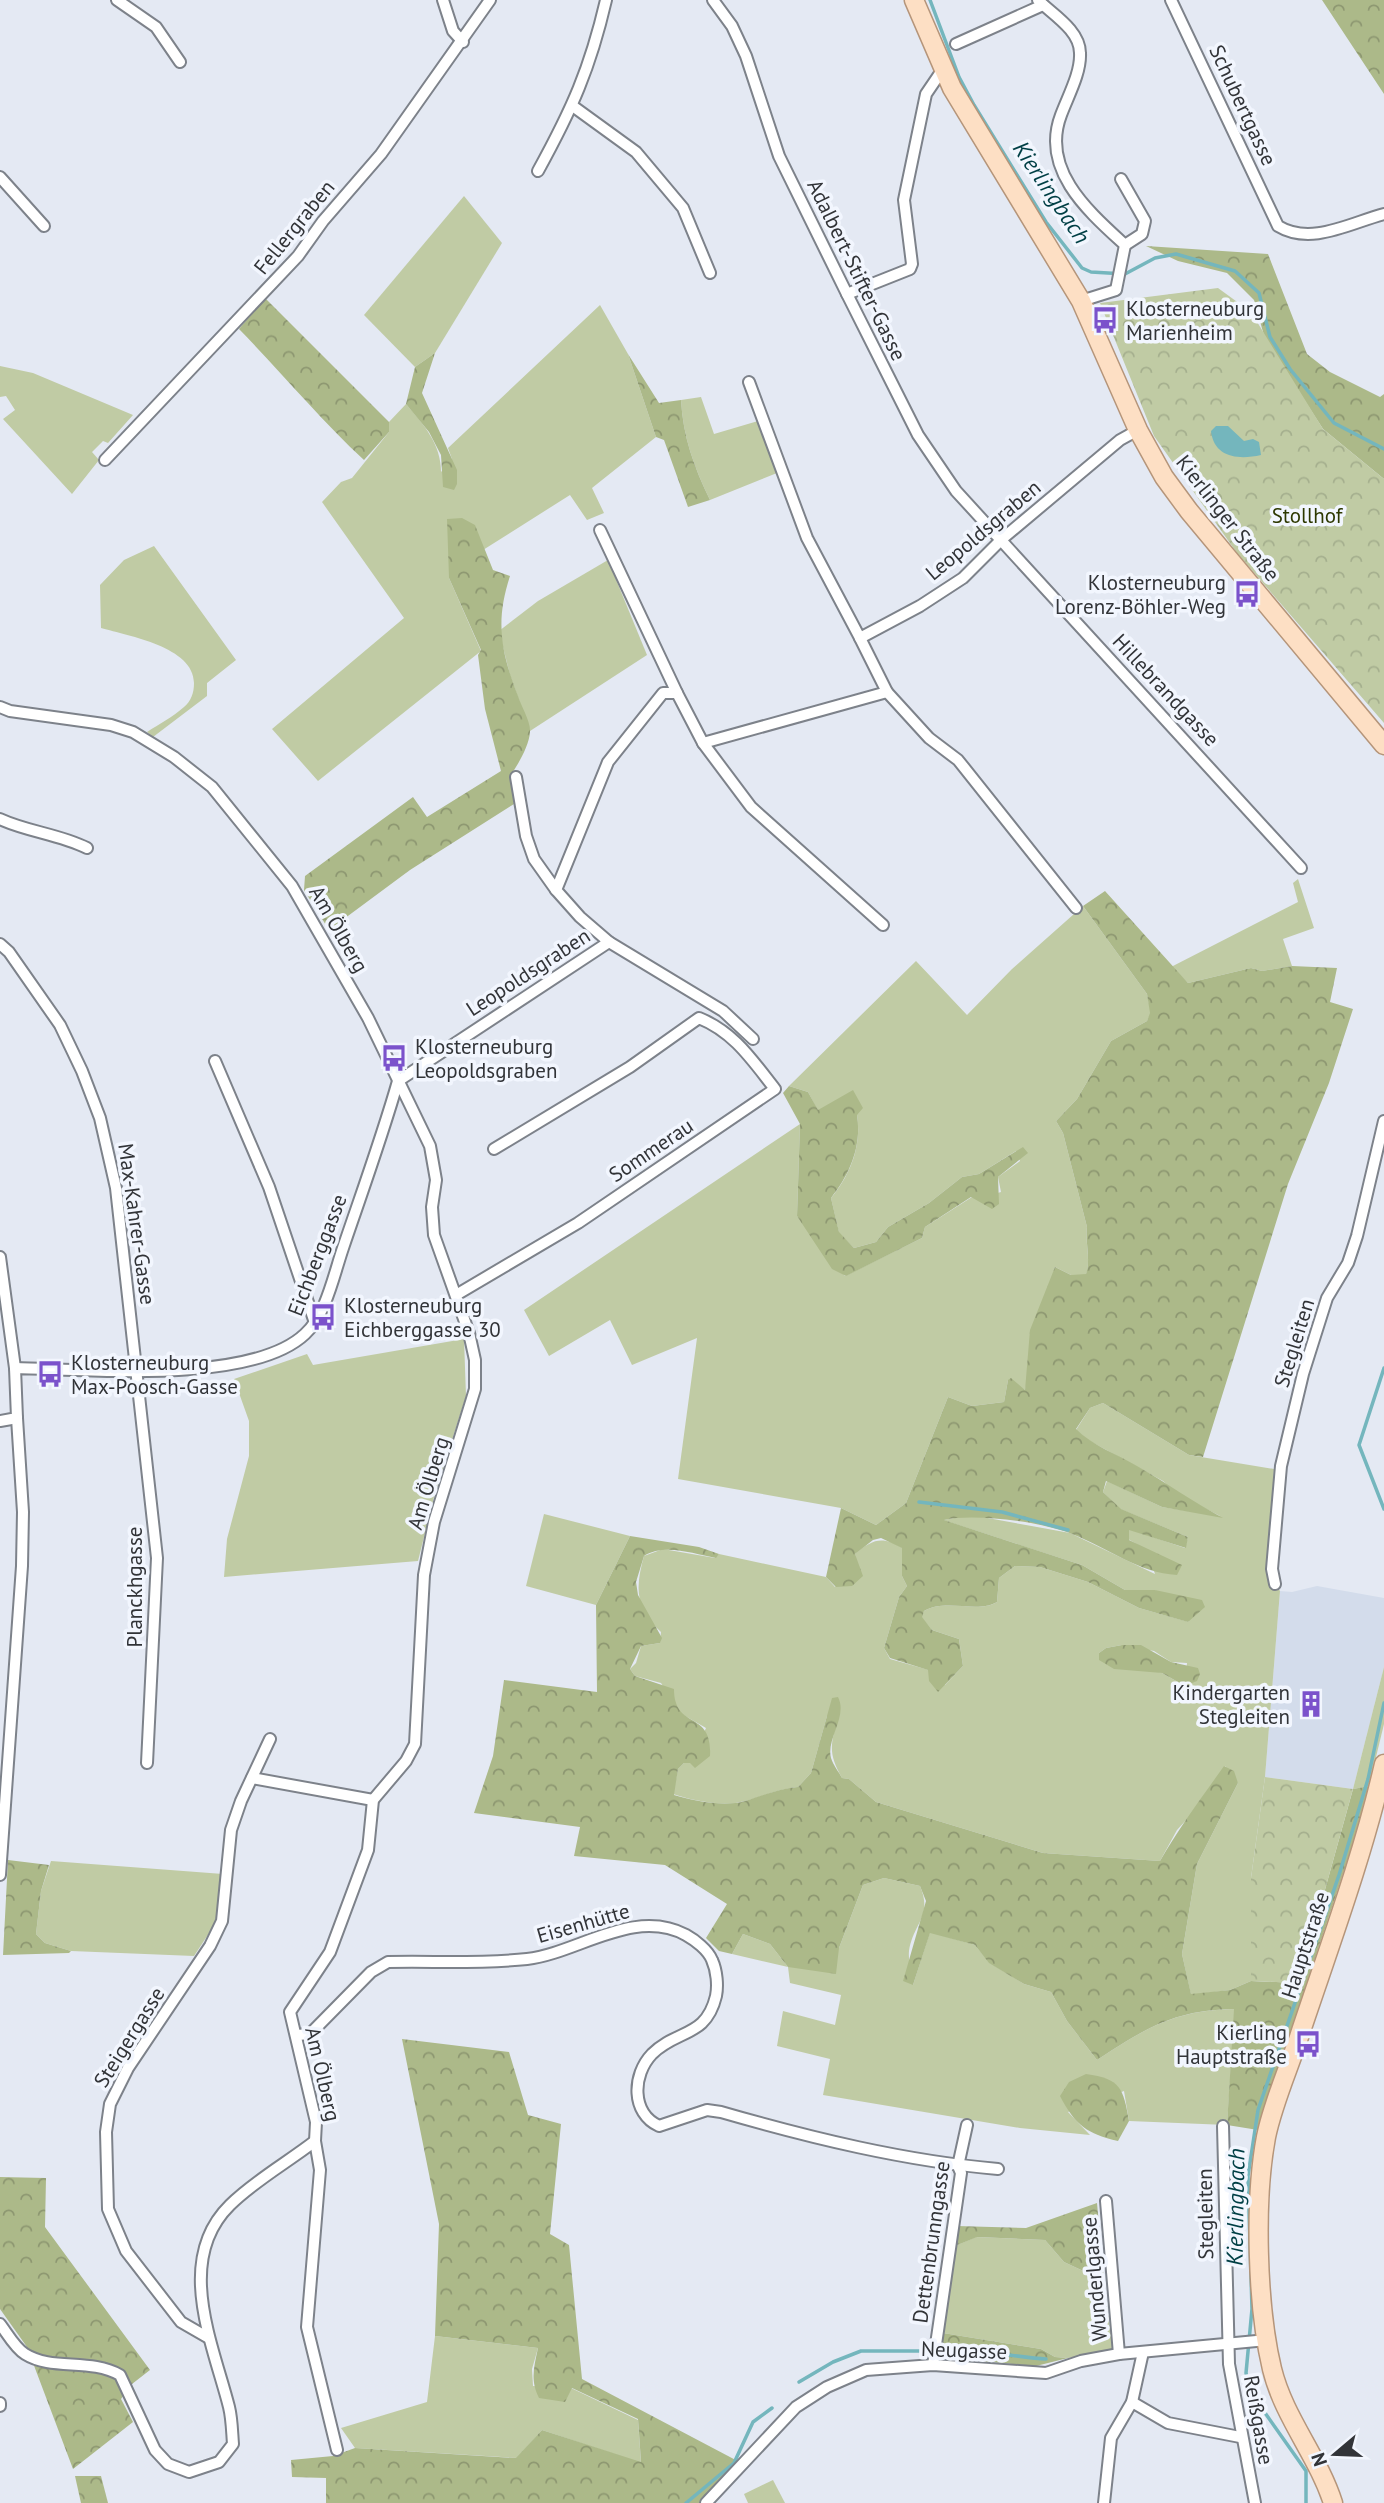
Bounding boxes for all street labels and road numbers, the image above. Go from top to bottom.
street label: Schubertgasse [1203,40,1283,170]
street label: Fellergraben [248,174,340,280]
street label: Adalbert-Stifter-Gasse [801,175,913,365]
street label: Kierlinger Straße [1170,449,1286,587]
street label: Leopoldsgraben [920,474,1046,586]
street label: Hillebrandgasse [1107,628,1225,752]
street label: Am Ölberg [303,881,375,977]
street label: Leopoldsgraben [461,922,595,1022]
street label: Sommerau [604,1112,698,1188]
street label: Max-Kahrer-Gasse [112,1142,162,1306]
street label: Eichberggasse [281,1190,353,1320]
street label: Stegleiten [1268,1295,1320,1391]
street label: Am Ölberg [401,1433,455,1533]
street label: Planckhgasse [121,1527,148,1647]
street label: Hauptstraße [1275,1888,1335,2002]
street label: Eisenhütte [533,1897,633,1949]
street label: Steigergasse [87,1982,171,2092]
street label: Am Ölberg [299,2024,347,2124]
street label: Dettenbrunngasse [906,2159,956,2325]
street label: Stegleiten [1191,2168,1219,2260]
street label: Wunderlgasse [1075,2216,1113,2342]
street label: Neugasse [920,2335,1008,2365]
street label: Reißgasse [1238,2373,1280,2467]

